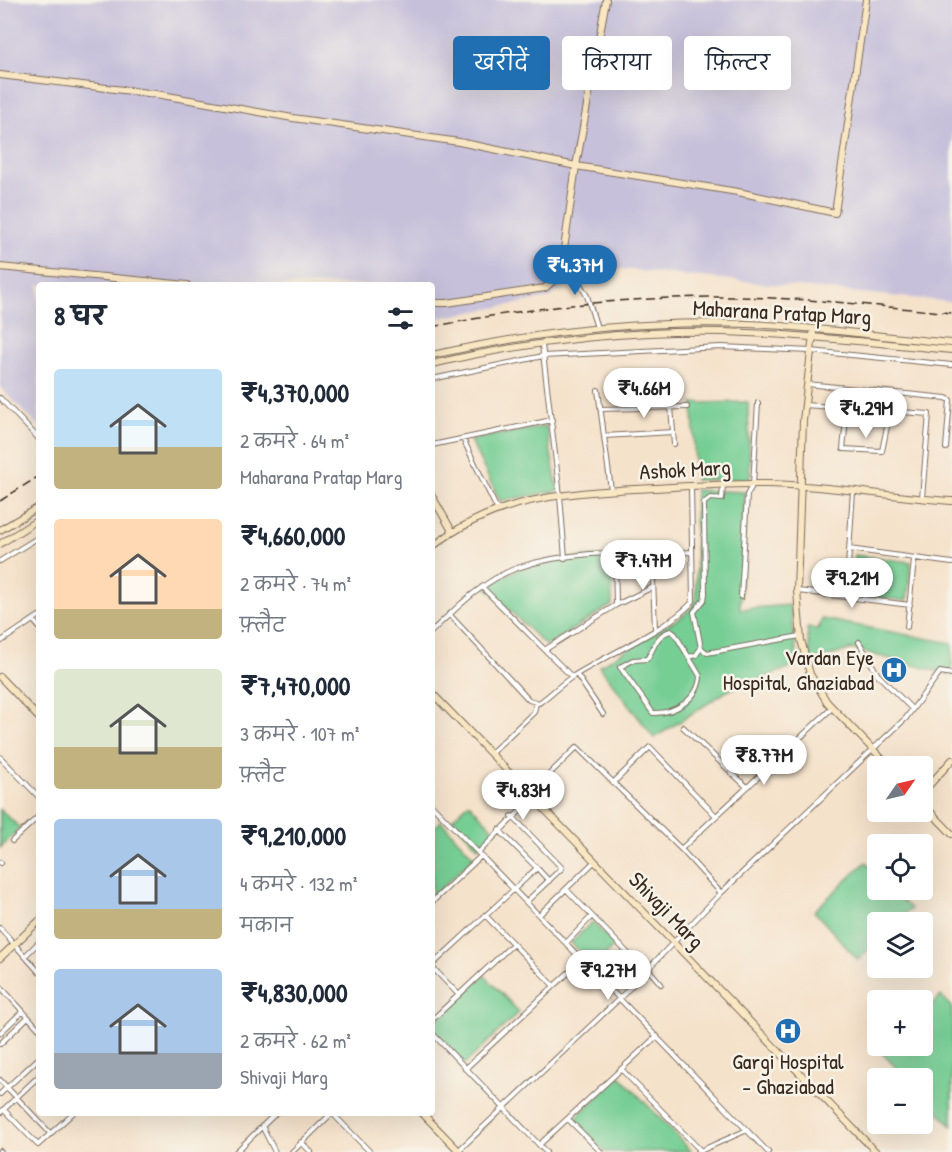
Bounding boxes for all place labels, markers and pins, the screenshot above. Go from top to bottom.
pin: ₹4.37M [526,245,624,296]
pin: ₹4.66M [595,368,693,419]
pin: ₹4.29M [817,388,915,439]
pin: ₹7.47M [594,540,692,591]
pin: ₹9.21M [803,558,901,609]
place label: Vardan Eye Hospital, Ghaziabad [723,642,874,697]
hospital icon: Vardan Eye Hospital, Ghaziabad [879,655,909,685]
pin: ₹8.77M [715,735,813,786]
pin: ₹4.83M [474,770,572,821]
pin: ₹9.27M [559,950,657,1001]
hospital icon: Gargi Hospital - Ghaziabad [773,1016,803,1046]
place label: Gargi Hospital - Ghaziabad [732,1046,844,1101]

